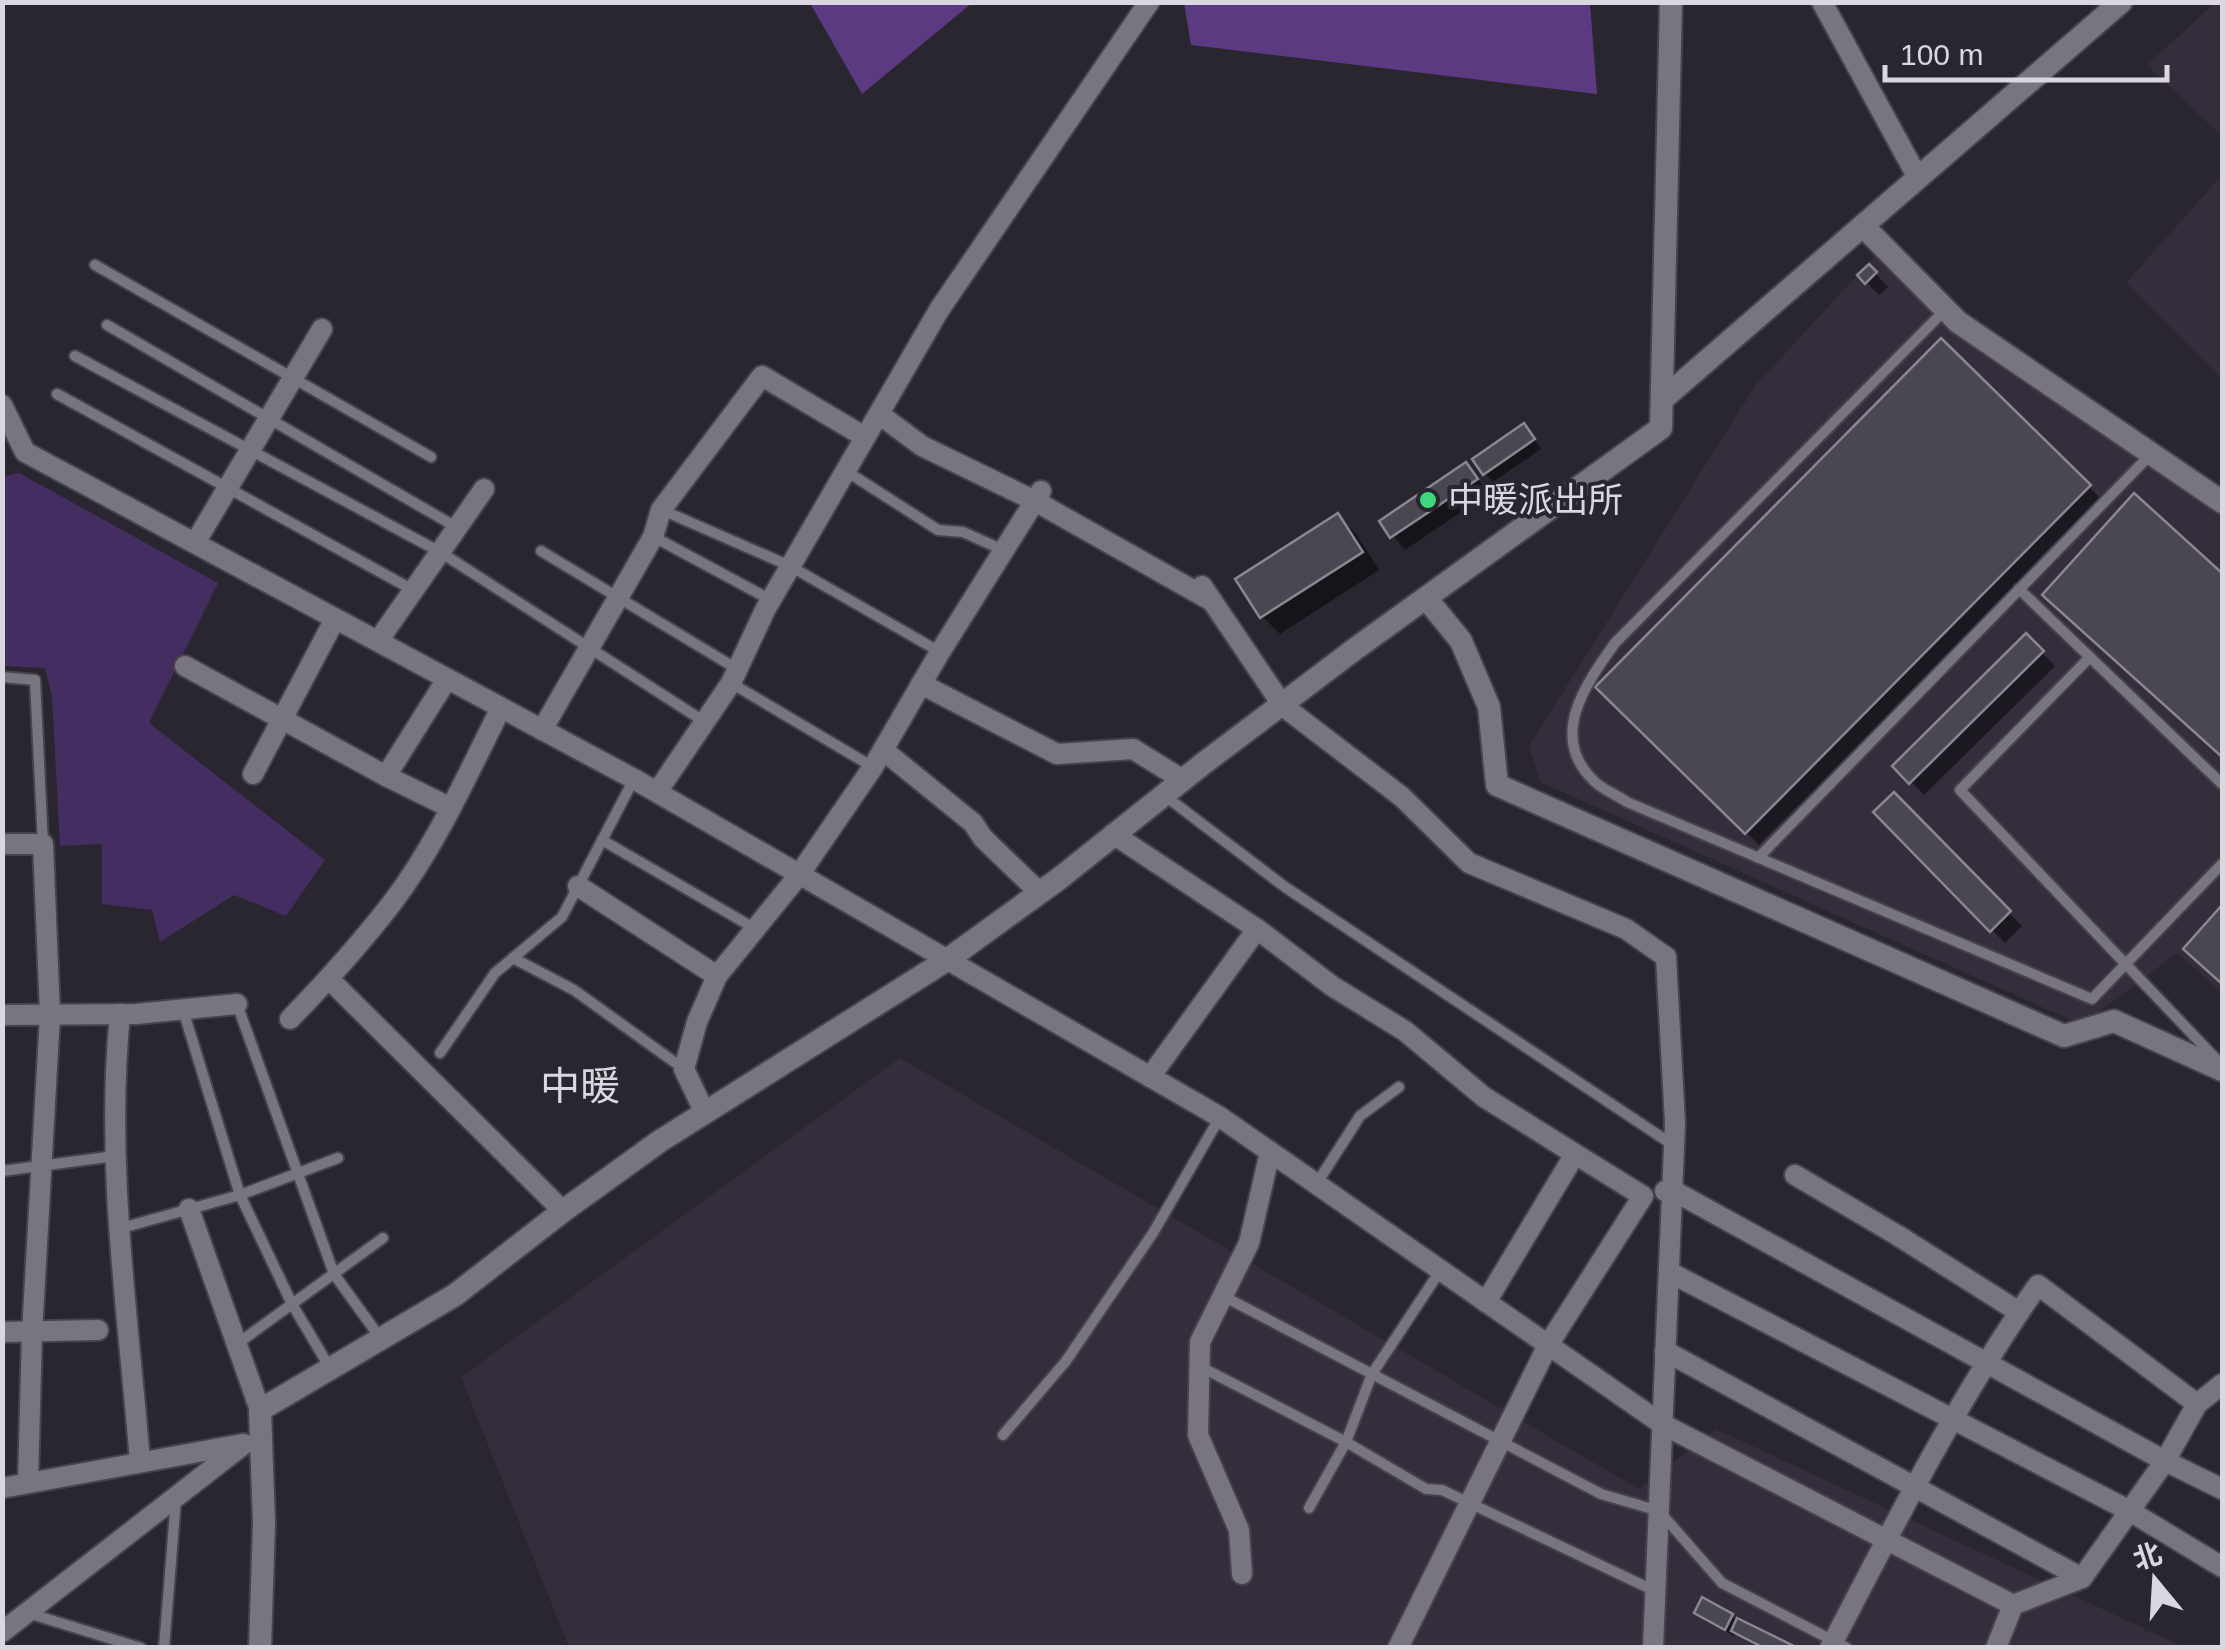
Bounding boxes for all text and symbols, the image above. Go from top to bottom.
scale bar [1885,20,2168,82]
text: 100 m [1900,38,1983,71]
place label: 中暖派出所 [1448,480,1623,519]
marker: 中暖派出所 [1417,489,1439,511]
district label: 中暖 [540,1064,620,1108]
north arrow [2105,1530,2205,1630]
text: 北 [2129,1538,2166,1576]

